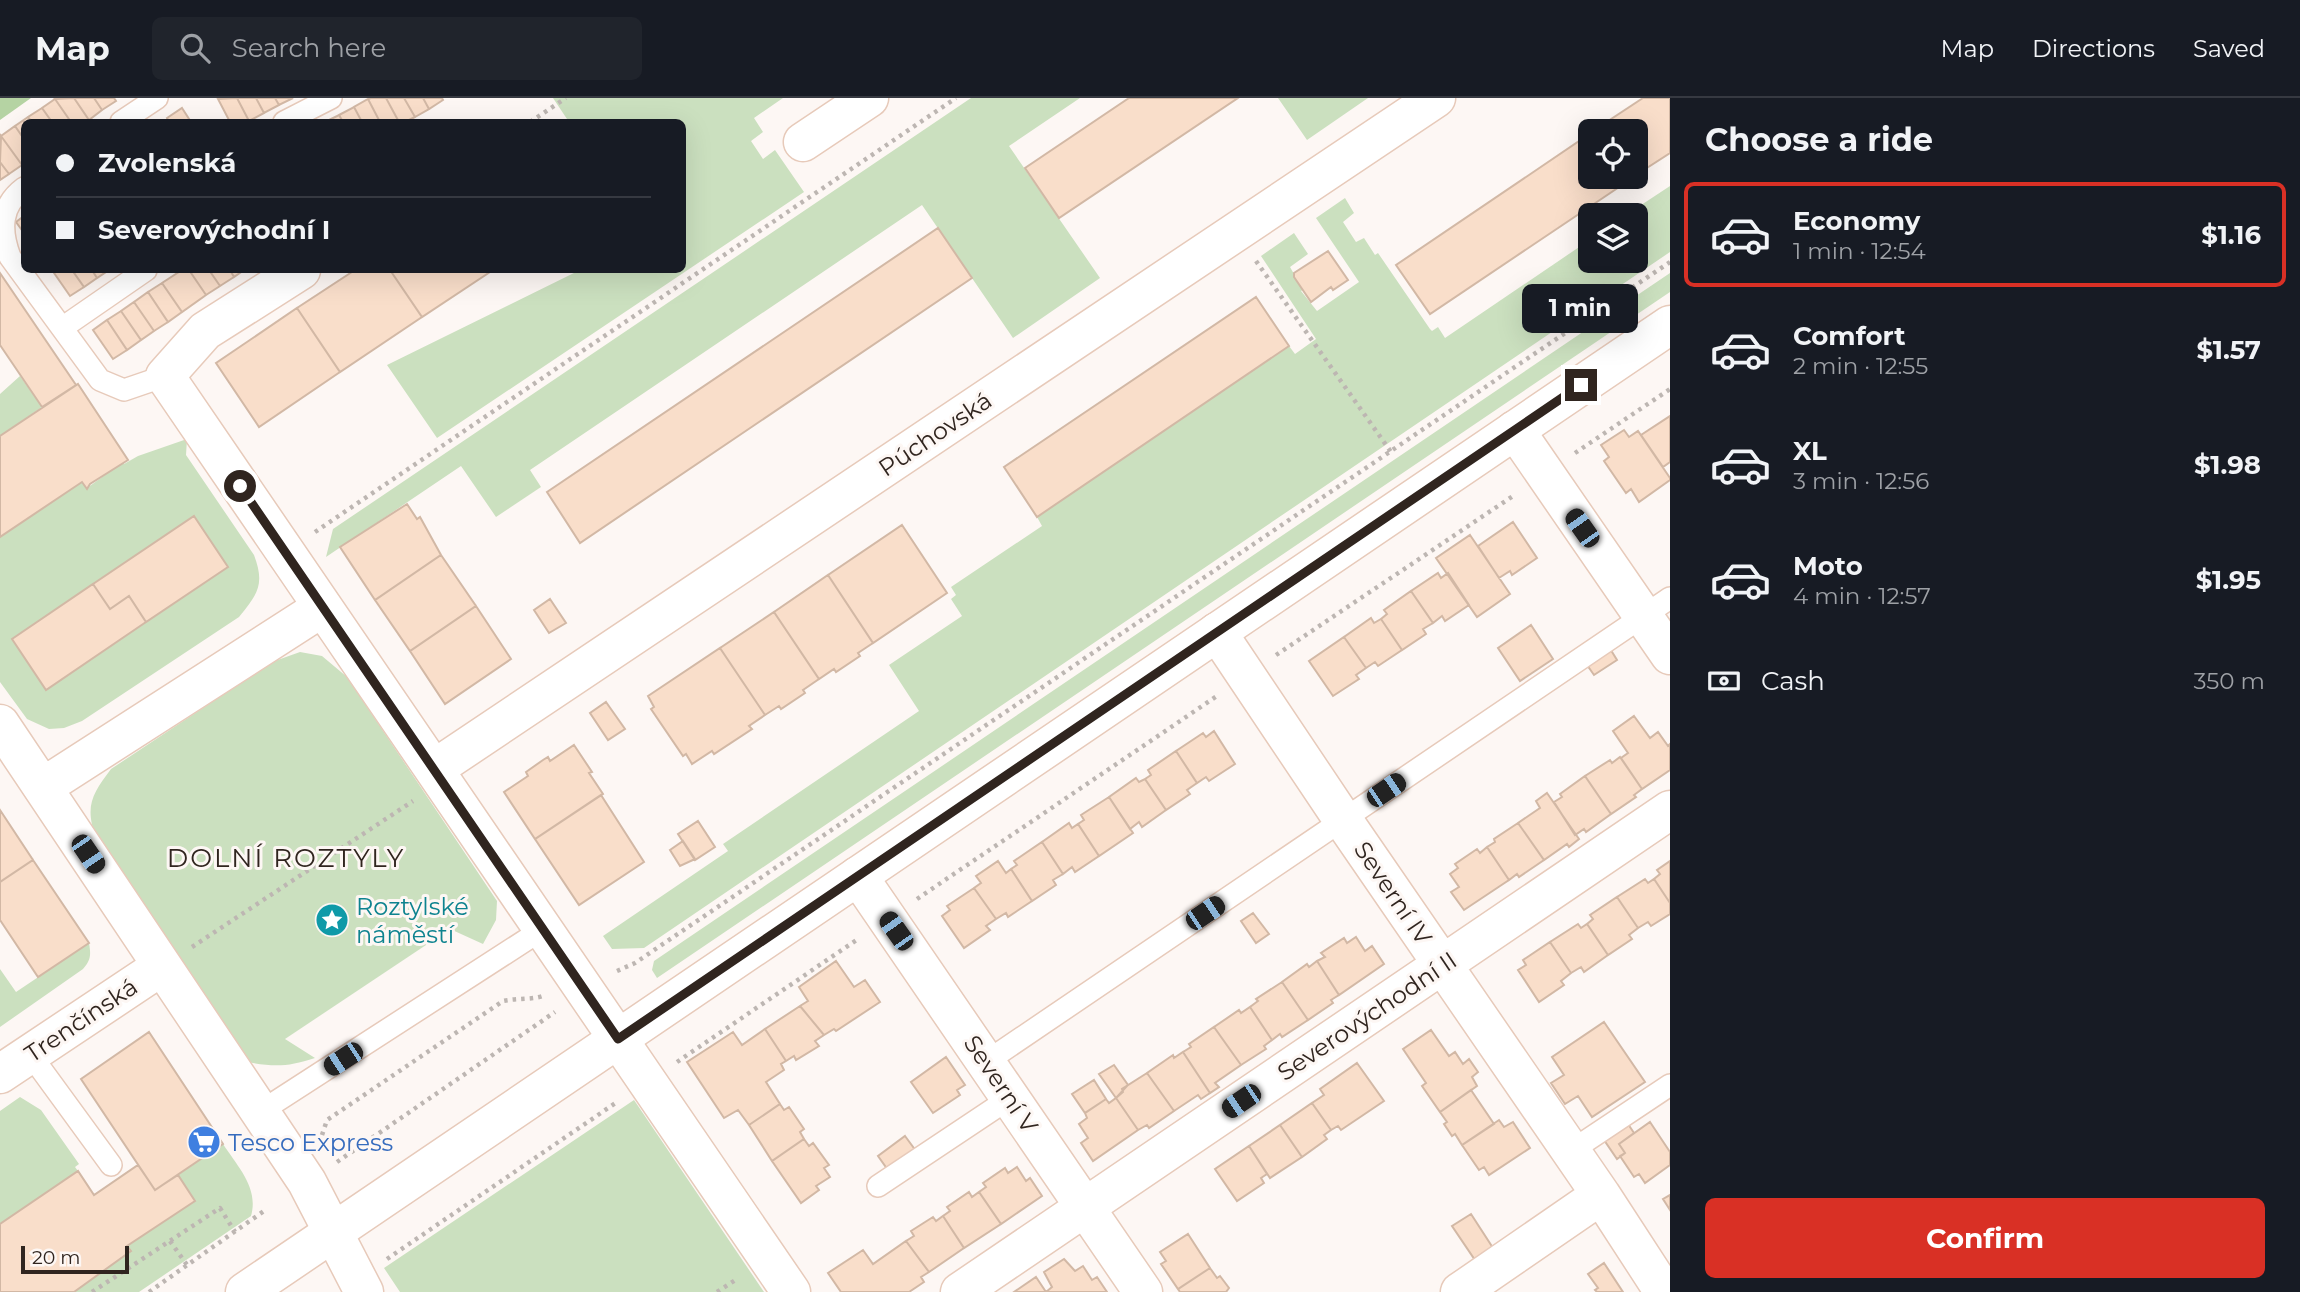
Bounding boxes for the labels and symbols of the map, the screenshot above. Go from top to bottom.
callout: 1 min [1523,284,1639,332]
route end [1565,369,1597,401]
street label: Púchovská [873,386,997,482]
route start [224,470,256,502]
car [1562,505,1603,551]
car [1363,770,1410,810]
car [68,831,109,877]
street label: Severní IV [1348,836,1438,950]
district label: DOLNÍ ROZTYLY [167,842,405,874]
place label: Roztylské náměstí [356,892,469,949]
car [1182,893,1229,933]
place icon: Roztylské náměstí [313,901,351,939]
car [876,908,917,954]
street label: Severovýchodní II [1272,945,1462,1087]
street label: Trenčínská [19,972,143,1068]
street label: Severní V [958,1030,1044,1138]
car [320,1039,367,1079]
car [1218,1081,1265,1121]
supermarket icon: Tesco Express [185,1123,223,1161]
place label: Tesco Express [228,1128,393,1157]
scale bar [21,1243,130,1275]

